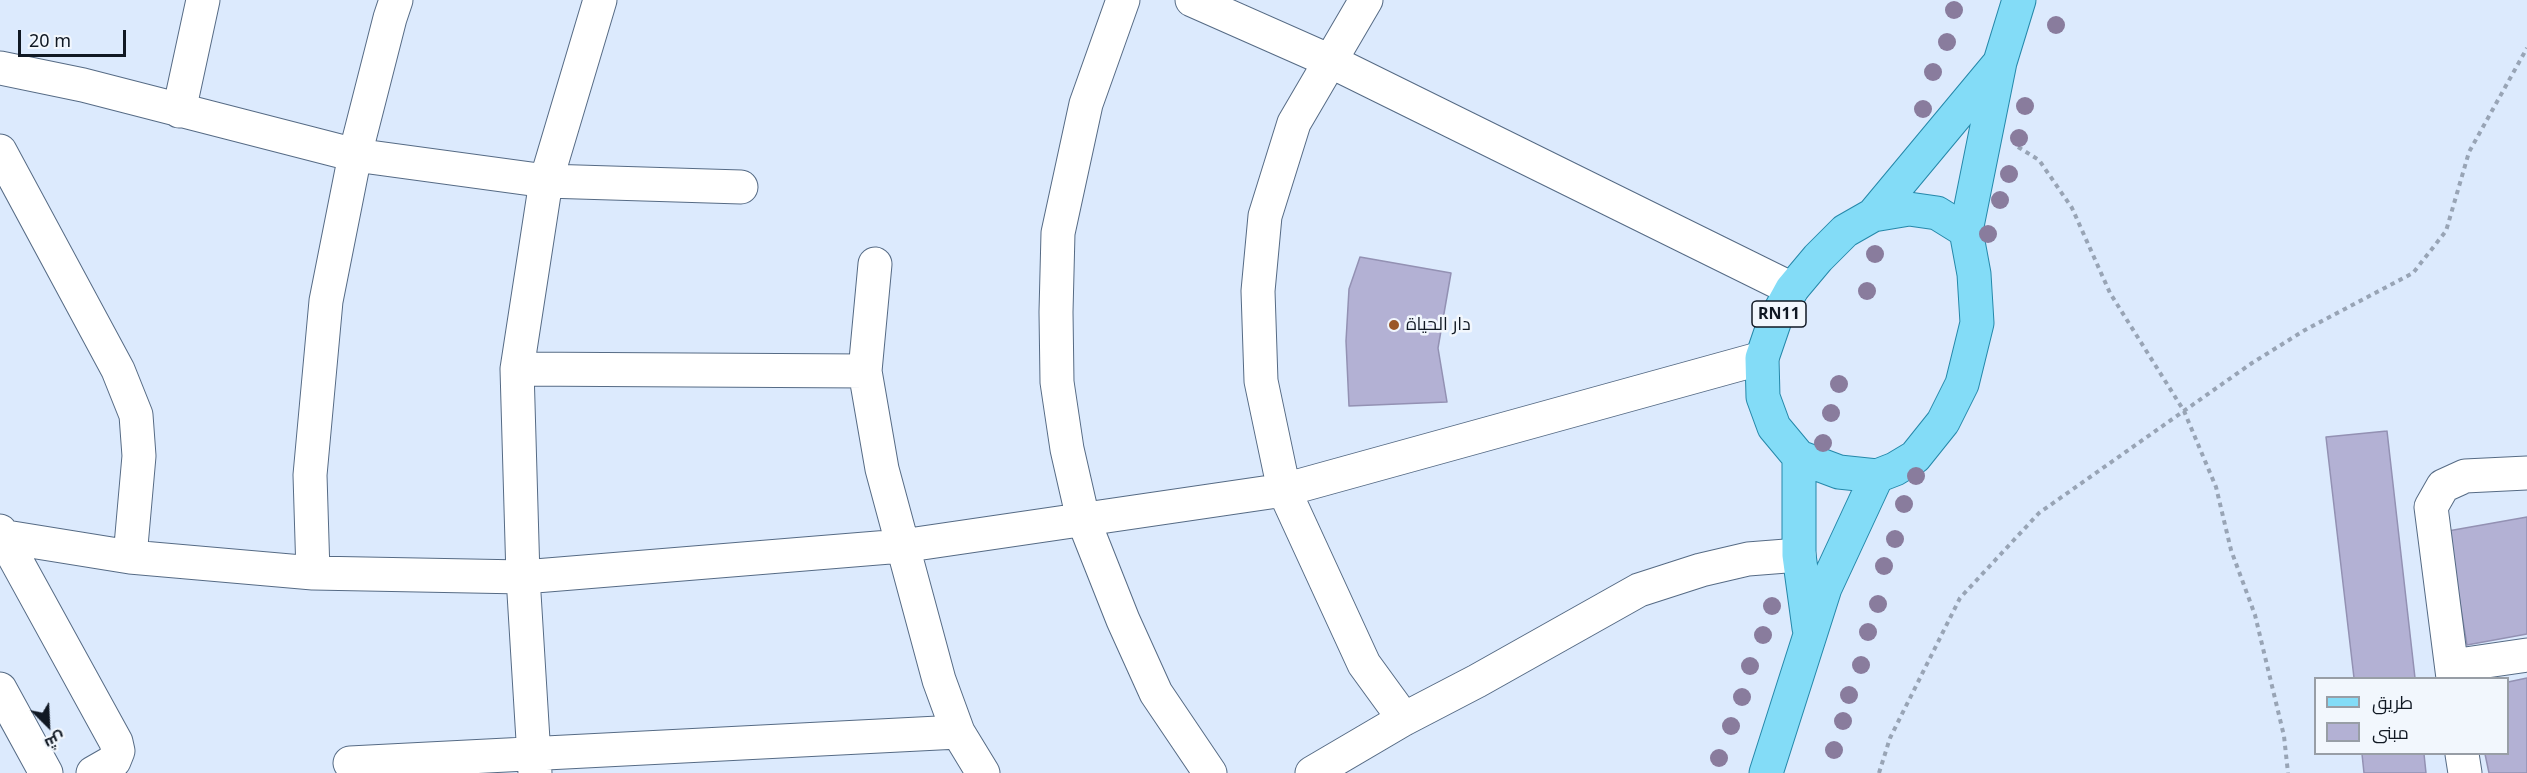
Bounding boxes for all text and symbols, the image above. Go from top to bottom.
scale bar [21,18,129,56]
text: 20 m [29,28,71,52]
road number: RN11 [1752,301,1806,327]
place label: دار الحياة [1406,314,1471,336]
marker: دار الحياة [1387,318,1401,332]
legend [2314,677,2509,755]
text: طريق [2372,690,2413,714]
north arrow [18,695,78,755]
text: مبنى [2372,720,2409,744]
text: ش [41,727,69,756]

